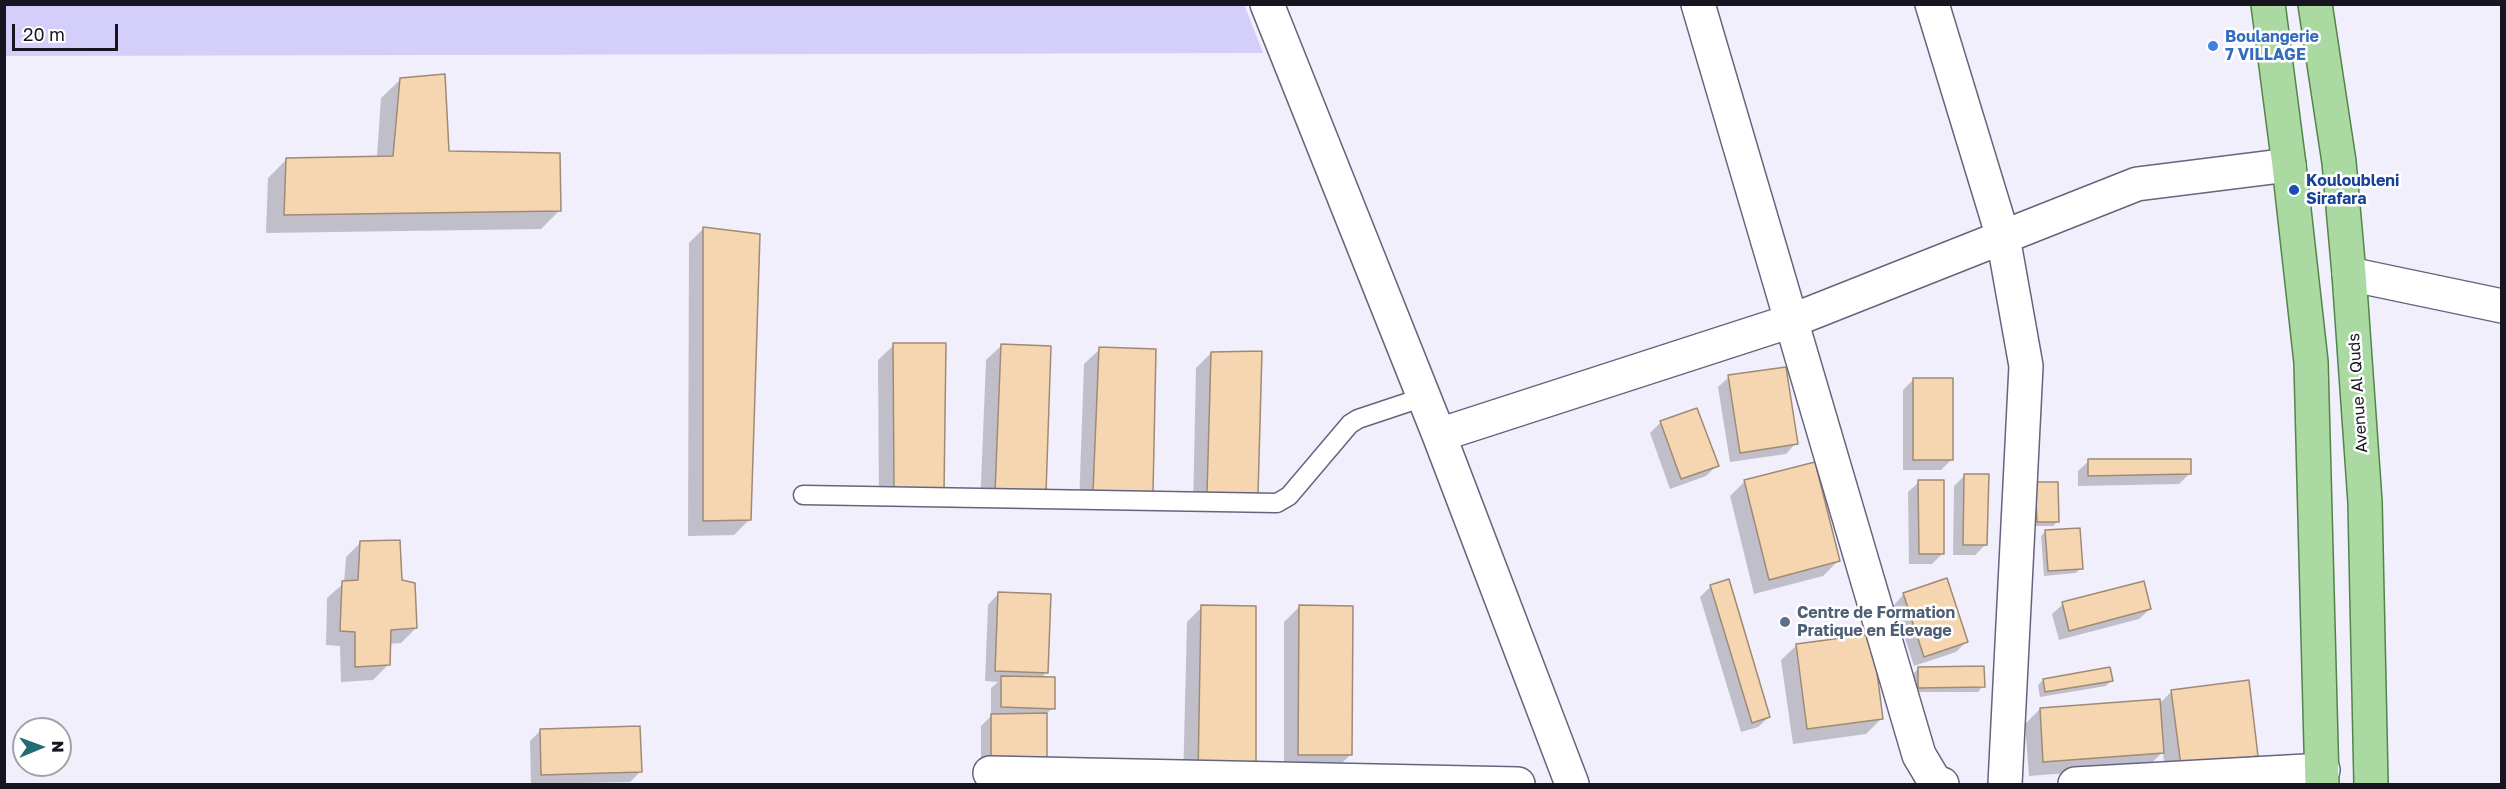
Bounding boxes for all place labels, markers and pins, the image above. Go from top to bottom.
place label: Boulangerie 7 VILLAGE [2225,27,2319,65]
marker: Boulangerie 7 VILLAGE [2206,39,2220,53]
place label: Kouloubleni Sirafara [2306,171,2399,209]
marker: Kouloubleni Sirafara [2287,183,2301,197]
place label: Centre de Formation Pratique en Élevage [1797,603,1955,641]
marker: Centre de Formation Pratique en Élevage [1778,615,1792,629]

